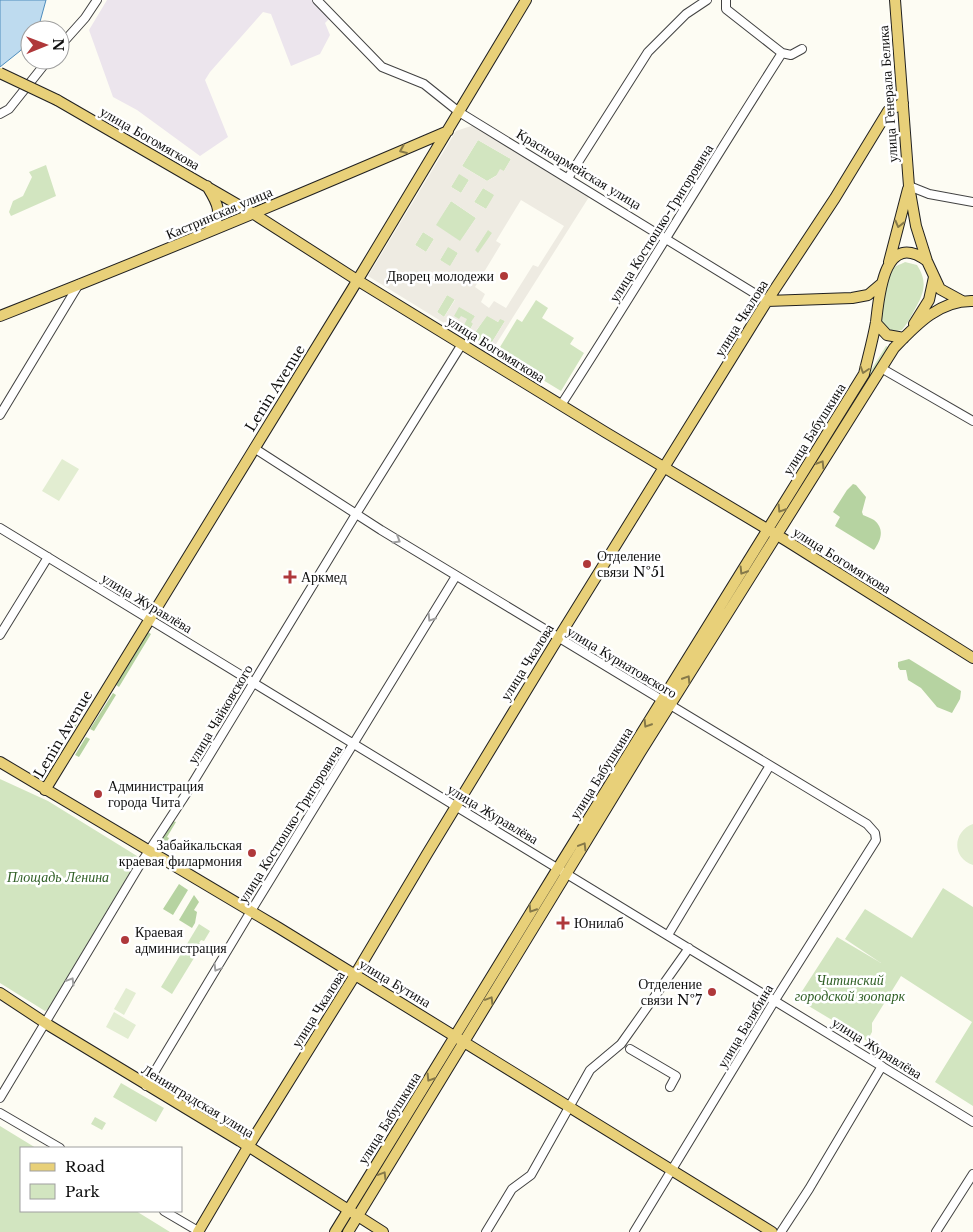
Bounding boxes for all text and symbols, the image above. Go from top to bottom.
north arrow [20,20,70,70]
street label: улица Генерала Белика [874,24,902,163]
text: N [49,38,67,52]
street label: улица Богомягкова [97,102,204,174]
street label: Красноармейская улица [513,124,646,214]
street label: улица Костюшко-Григоровича [605,140,718,305]
one-way arrow [399,144,408,155]
street label: Кастринская улица [163,182,276,244]
one-way arrow [894,219,904,227]
place label: Дворец молодежи [386,267,494,285]
marker: Дворец молодежи [498,270,510,282]
street label: улица Чкалова [710,276,772,360]
street label: улица Богомягкова [444,312,549,387]
street label: Lenin Avenue [241,341,309,435]
one-way arrow [860,365,870,374]
street label: улица Бабушкина [778,379,850,478]
one-way arrow [814,460,824,469]
one-way arrow [777,504,787,513]
street label: улица Богомягкова [790,523,895,598]
one-way arrow [392,533,401,543]
place label: Отделение связи №51 [597,547,665,581]
marker: Отделение связи №51 [581,558,593,570]
one-way arrow [739,566,749,575]
place label: Аркмед [301,568,347,586]
street label: улица Журавлёва [98,569,196,638]
marker: Аркмед [283,570,297,584]
one-way arrow [428,612,438,621]
street label: улица Чкалова [496,620,558,704]
street label: улица Курнатовского [564,622,680,702]
street label: улица Чайковского [183,661,257,767]
one-way arrow [681,675,691,684]
street label: Lenin Avenue [30,687,96,781]
one-way arrow [644,718,653,727]
street label: улица Бабушкина [565,723,637,822]
street label: улица Костюшко-Григоровича [234,741,347,906]
place label: Администрация города Чита [108,777,204,811]
street label: улица Журавлёва [444,780,542,849]
marker: Администрация города Чита [92,788,104,800]
place label: Забайкальская краевая филармония [119,836,243,870]
one-way arrow [577,843,587,852]
marker: Забайкальская краевая филармония [246,847,258,859]
park label: Площадь Ленина [6,868,109,886]
one-way arrow [529,904,539,913]
place label: Юнилаб [574,914,624,932]
marker: Юнилаб [556,916,570,930]
place label: Краевая администрация [135,923,227,957]
marker: Краевая администрация [119,934,131,946]
street label: улица Бутина [356,955,435,1012]
one-way arrow [213,962,223,971]
street label: улица Чкалова [287,967,349,1051]
park label: Читинский городской зоопарк [795,971,906,1005]
place label: Отделение связи №7 [638,975,703,1009]
one-way arrow [65,977,75,986]
street label: улица Балябина [713,980,778,1071]
marker: Отделение связи №7 [706,986,718,998]
one-way arrow [483,997,493,1006]
street label: улица Журавлёва [829,1013,926,1083]
street label: Ленинградская улица [138,1060,258,1142]
street label: улица Бабушкина [353,1068,425,1167]
one-way arrow [427,1072,437,1081]
legend [20,1147,182,1212]
text: Road [65,1157,105,1176]
one-way arrow [376,1171,386,1180]
text: Park [65,1182,101,1201]

